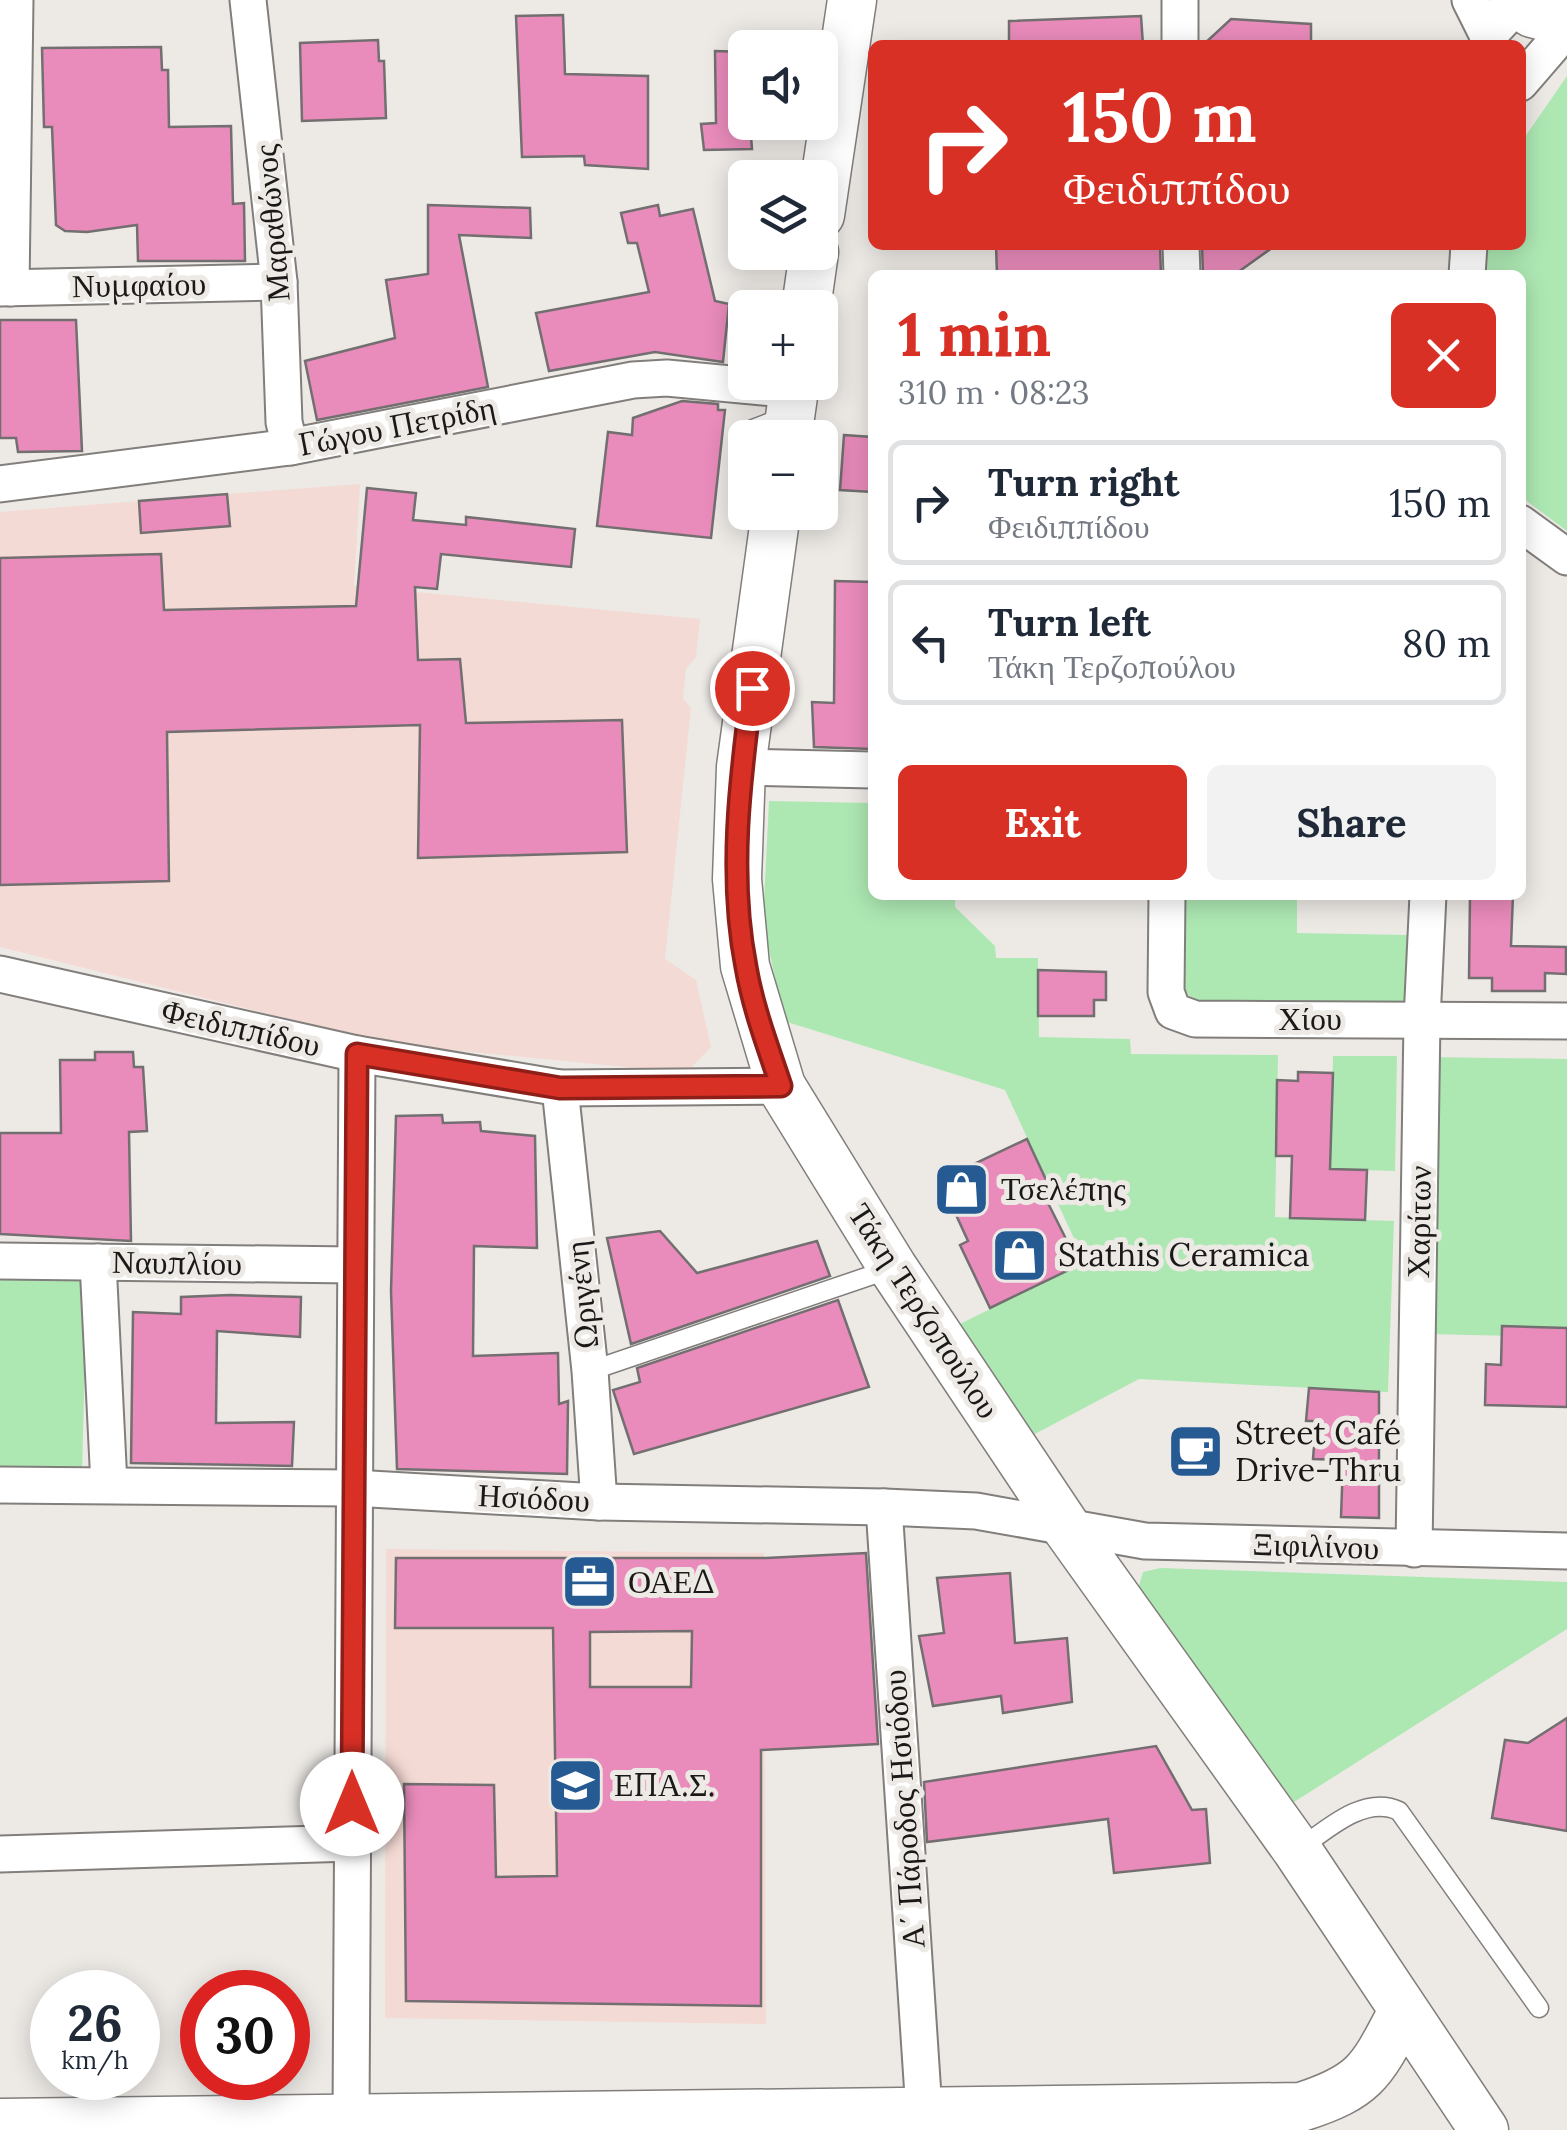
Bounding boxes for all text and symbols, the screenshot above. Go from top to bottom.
map controls [728,30,838,530]
button: sound [728,30,838,140]
text: 150 m [1063,72,1257,161]
icon: right [898,80,1028,210]
street label: Μαραθώνος [244,142,299,303]
text: Φειδιππίδου [1063,159,1290,216]
button: layers [728,160,838,270]
street label: Νυμφαίου [71,263,206,306]
button: + [728,290,838,400]
text: 1 min [898,296,1051,372]
button: close [1391,303,1496,408]
text: 310 m · 08:23 [898,372,1090,413]
street label: Γώγου Πετρίδη [295,386,499,465]
button: − [728,420,838,530]
text: Turn right [988,458,1179,506]
icon: right [903,475,958,530]
text: 150 m [1389,479,1491,527]
text: Φειδιππίδου [988,506,1150,547]
text: Turn left [988,598,1151,646]
icon: left [903,615,958,670]
text: 80 m [1402,619,1491,667]
pin [710,646,795,731]
text: Τάκη Τερζοπούλου [988,646,1236,687]
icon: arrive [725,661,780,716]
button: Exit [898,765,1187,880]
button: Share [1207,765,1496,880]
street label: Φειδιππίδου [158,989,325,1066]
street label: Χίου [1278,998,1342,1039]
shop icon: Τσελέπης [932,1159,992,1219]
street label: Χαρίτων [1397,1165,1440,1279]
place label: Τσελέπης [1001,1168,1126,1209]
street label: Τάκη Τερζοπούλου [840,1196,1009,1426]
shop icon: Stathis Ceramica [989,1225,1049,1285]
place label: Stathis Ceramica [1058,1234,1309,1275]
street label: Ωριγένη [555,1239,608,1351]
street label: Ναυπλίου [112,1241,242,1284]
place label: Street Café Drive-Thru [1235,1412,1401,1490]
cafe icon: Street Café Drive-Thru [1166,1421,1226,1481]
street label: Ησιόδου [477,1474,591,1521]
street label: Ξιφιλίνου [1252,1523,1380,1568]
office icon: ΟΑΕΔ [559,1552,619,1612]
place label: ΟΑΕΔ [628,1561,715,1602]
street label: Α΄ Πάροδος Ησιόδου [873,1668,934,1950]
position arrow [300,1752,404,1856]
school or university icon: ΕΠΑ.Σ. [545,1755,605,1815]
place label: ΕΠΑ.Σ. [614,1764,715,1805]
speed limit sign: 30 [180,1970,310,2100]
text: 26 [67,1991,123,2055]
text: km/h [61,2044,129,2076]

